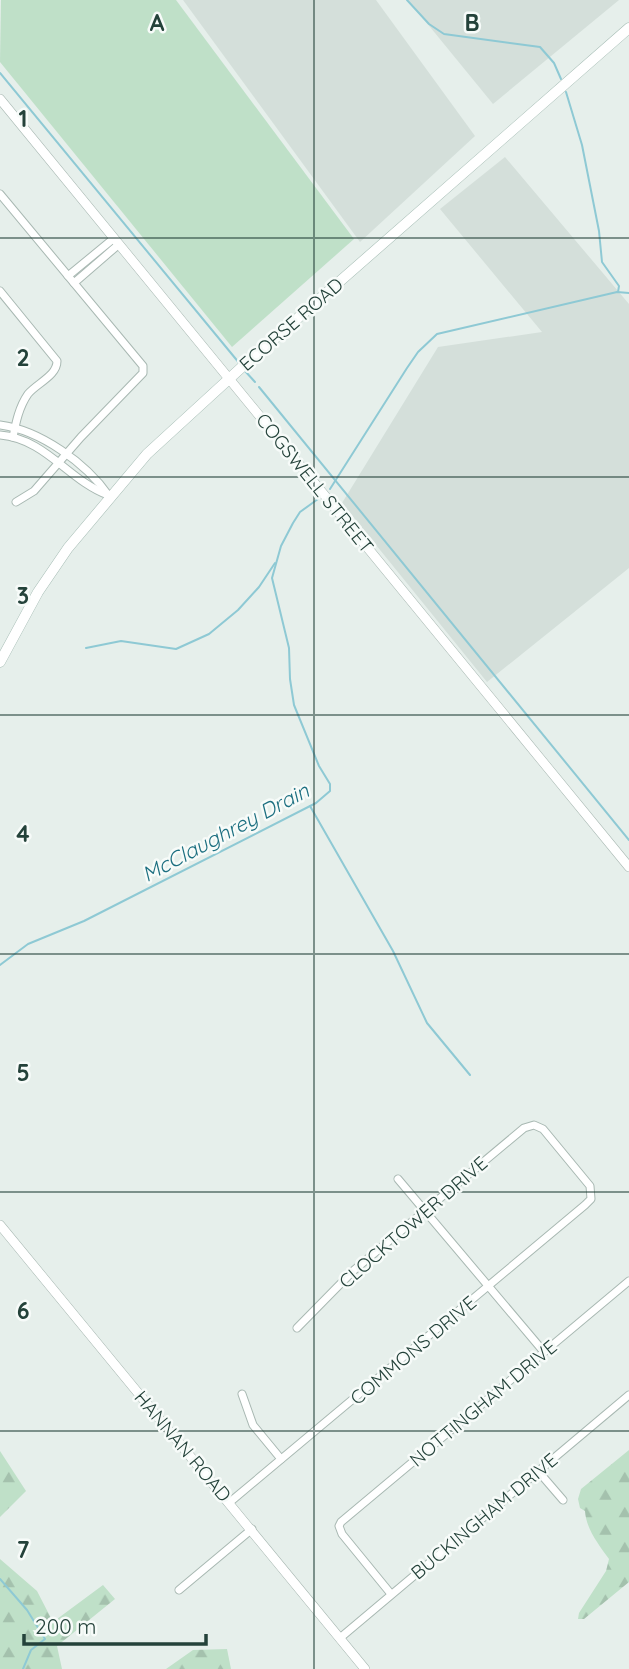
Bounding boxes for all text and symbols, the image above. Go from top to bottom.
text: A [150,8,165,37]
text: B [464,8,480,37]
text: 1 [19,104,27,133]
street label: ECORSE ROAD [234,272,348,376]
text: 2 [16,343,30,372]
street label: COGSWELL STREET [251,408,379,558]
text: 3 [17,581,29,610]
water label: McClaughrey Drain [137,777,314,887]
text: 4 [16,819,30,848]
text: 5 [16,1058,30,1087]
street label: CLOCKTOWER DRIVE [334,1151,492,1293]
street label: COMMONS DRIVE [345,1290,481,1410]
text: 6 [17,1296,29,1325]
street label: NOTTINGHAM DRIVE [405,1334,561,1472]
street label: HANNAN ROAD [129,1385,237,1507]
street label: BUCKINGHAM DRIVE [406,1448,562,1584]
text: 7 [17,1535,30,1564]
scale bar [24,1602,206,1646]
text: 200 m [35,1613,97,1639]

